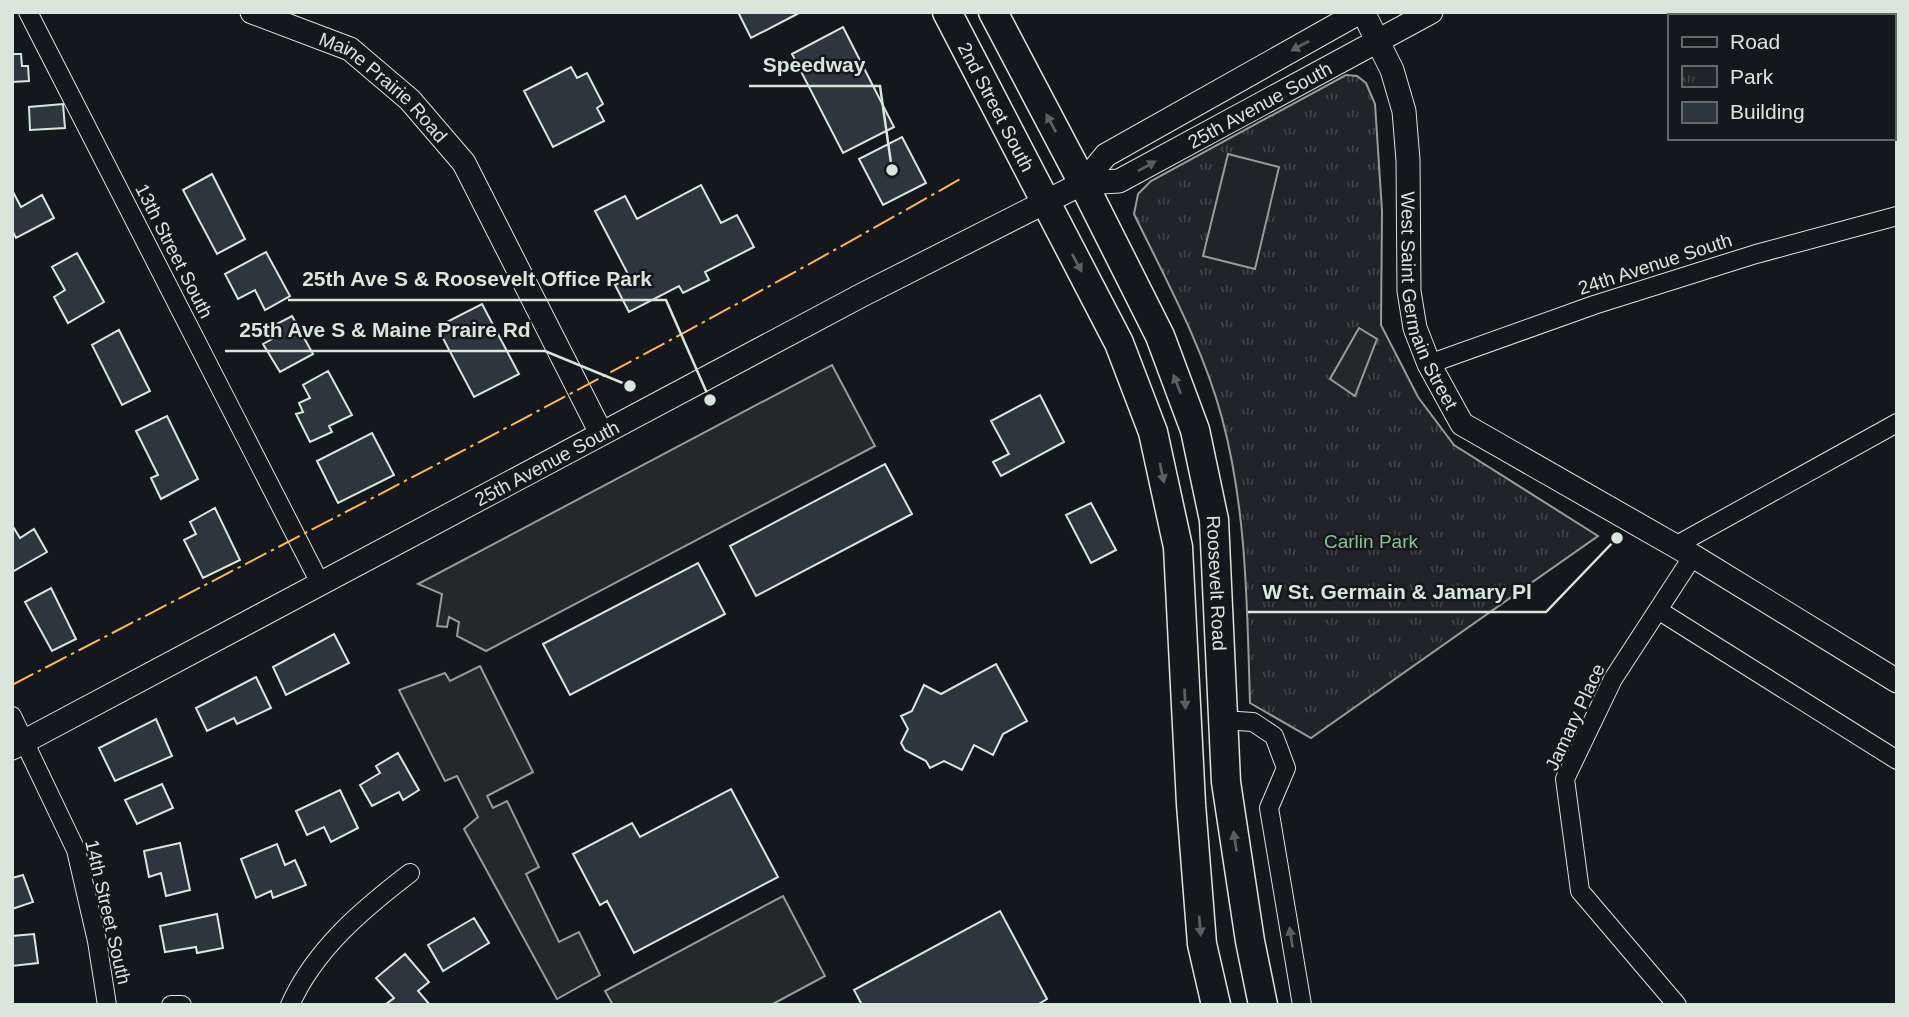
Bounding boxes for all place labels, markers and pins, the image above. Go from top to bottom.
callout: Speedway [749,44,880,86]
callout: 25th Ave S & Roosevelt Office Park [288,258,666,300]
callout: 25th Ave S & Maine Praire Rd [225,309,545,351]
callout: W St. Germain & Jamary Pl [1248,570,1546,612]

